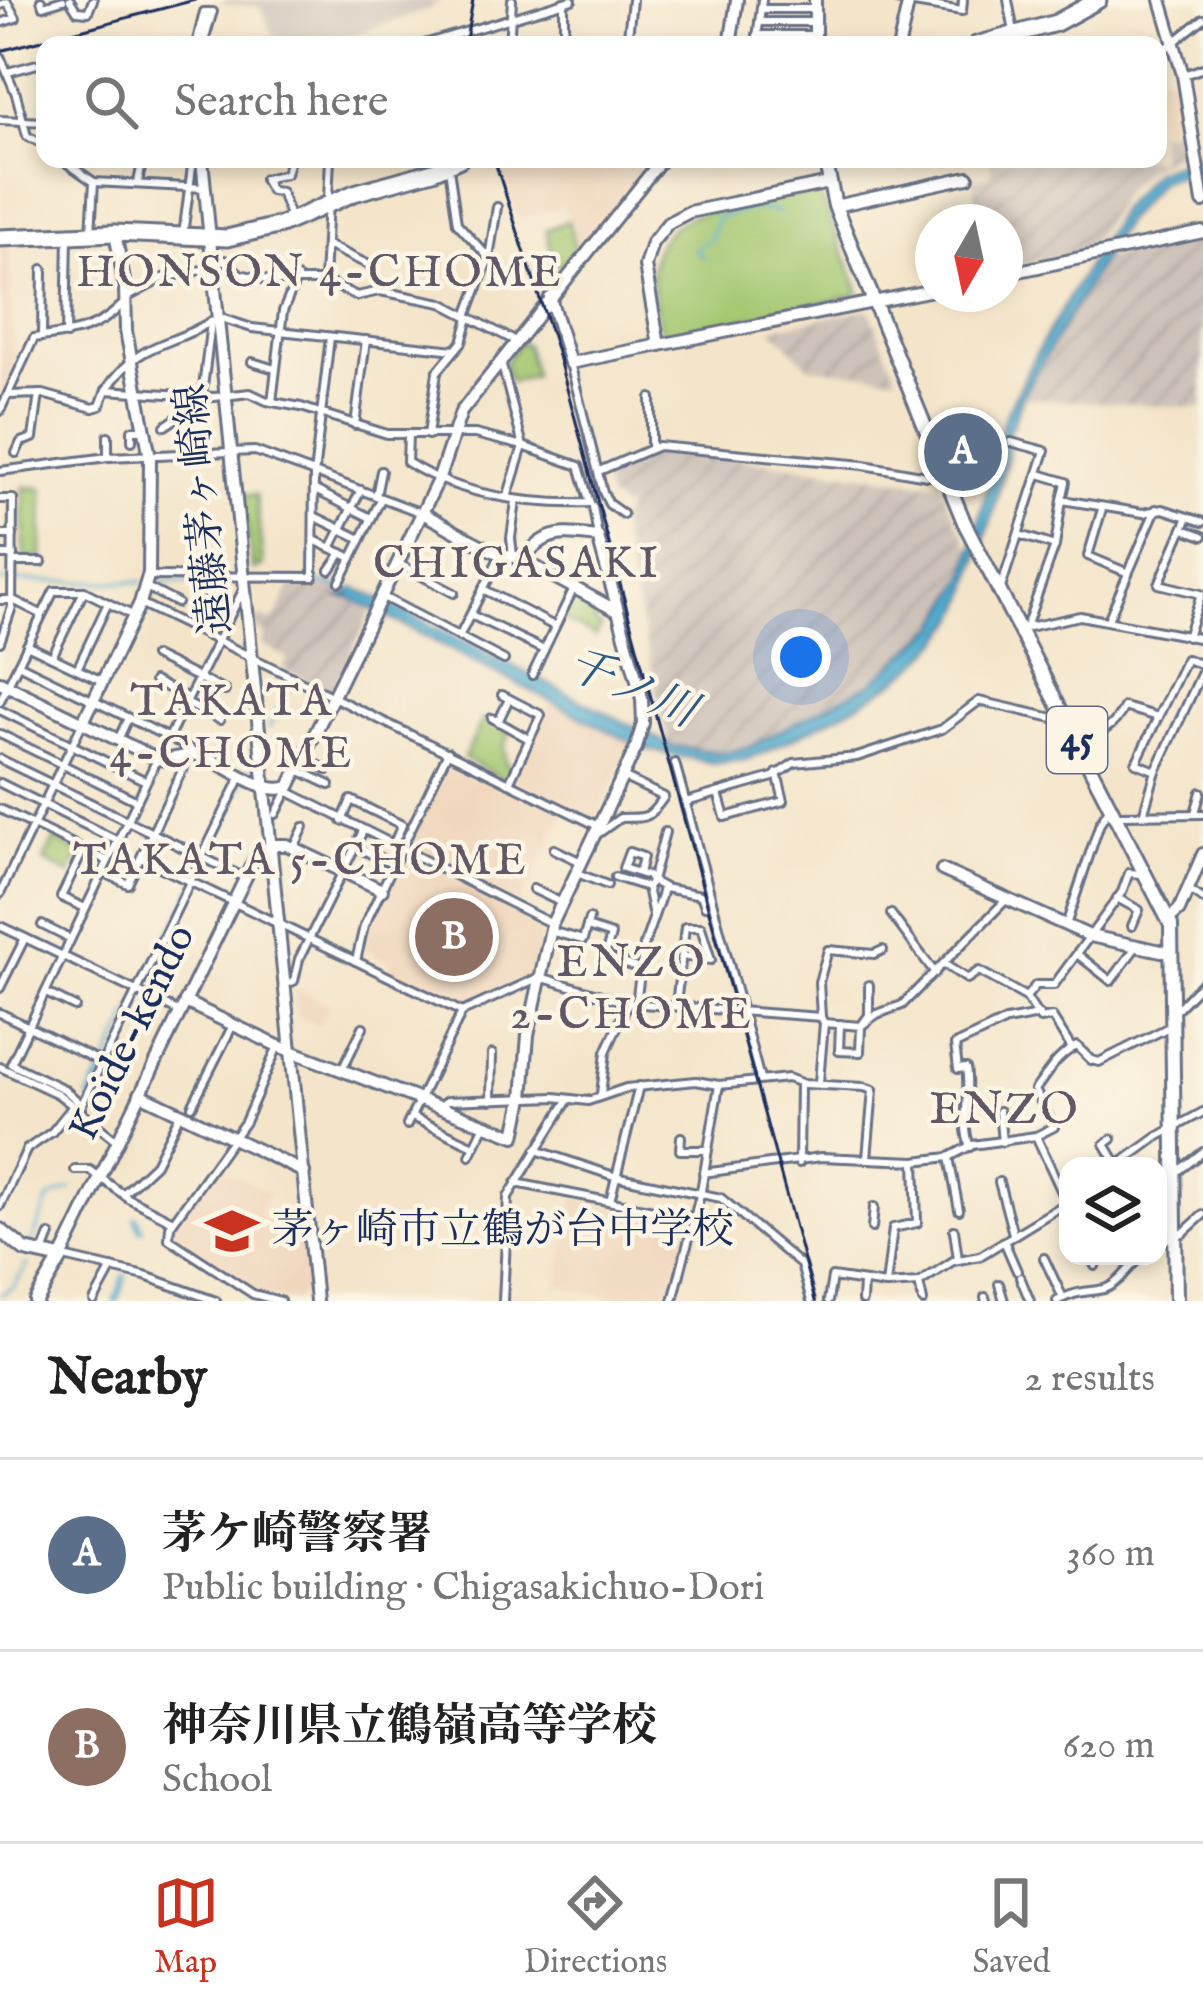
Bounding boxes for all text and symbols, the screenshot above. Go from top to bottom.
search box [36,36,1167,168]
icon: search [78,69,144,135]
text: Search here [174,74,388,131]
north arrow [915,204,1023,312]
district label: HONSON 4-CHOME [76,245,564,302]
street label: 遠藤茅ヶ崎線 [165,381,245,637]
pin: A [924,407,1002,497]
district label: CHIGASAKI [373,536,661,593]
your location [771,627,831,687]
water label: 千ノ川 [558,636,709,744]
district label: TAKATA 4-CHOME [110,674,354,783]
road number: 45 [1047,707,1107,773]
district label: TAKATA 5-CHOME [73,833,529,890]
pin: B [415,892,493,982]
street label: Koide-kendo [58,916,208,1150]
district label: ENZO 2-CHOME [510,935,754,1044]
district label: ENZO [930,1082,1080,1139]
map controls [1059,1157,1167,1265]
button: layers [1059,1157,1167,1265]
school or university icon: 茅ヶ崎市立鶴が台中学校 [203,1202,261,1260]
place label: 茅ヶ崎市立鶴が台中学校 [272,1205,734,1258]
text: Nearby [48,1347,207,1412]
text: 2 results [1024,1355,1155,1404]
text: 茅ケ崎警察署 [162,1507,432,1564]
text: A [74,1530,100,1579]
text: 360 m [1066,1530,1155,1579]
text: Public building · Chigasakichuo-Dori [162,1564,765,1613]
text: 神奈川県立鶴嶺高等学校 [162,1699,657,1756]
text: B [74,1722,100,1771]
text: 620 m [1062,1722,1155,1771]
text: School [162,1756,272,1805]
tab: Map [153,1870,219,1984]
tab: Directions [524,1870,667,1984]
tab: Saved [972,1870,1050,1984]

